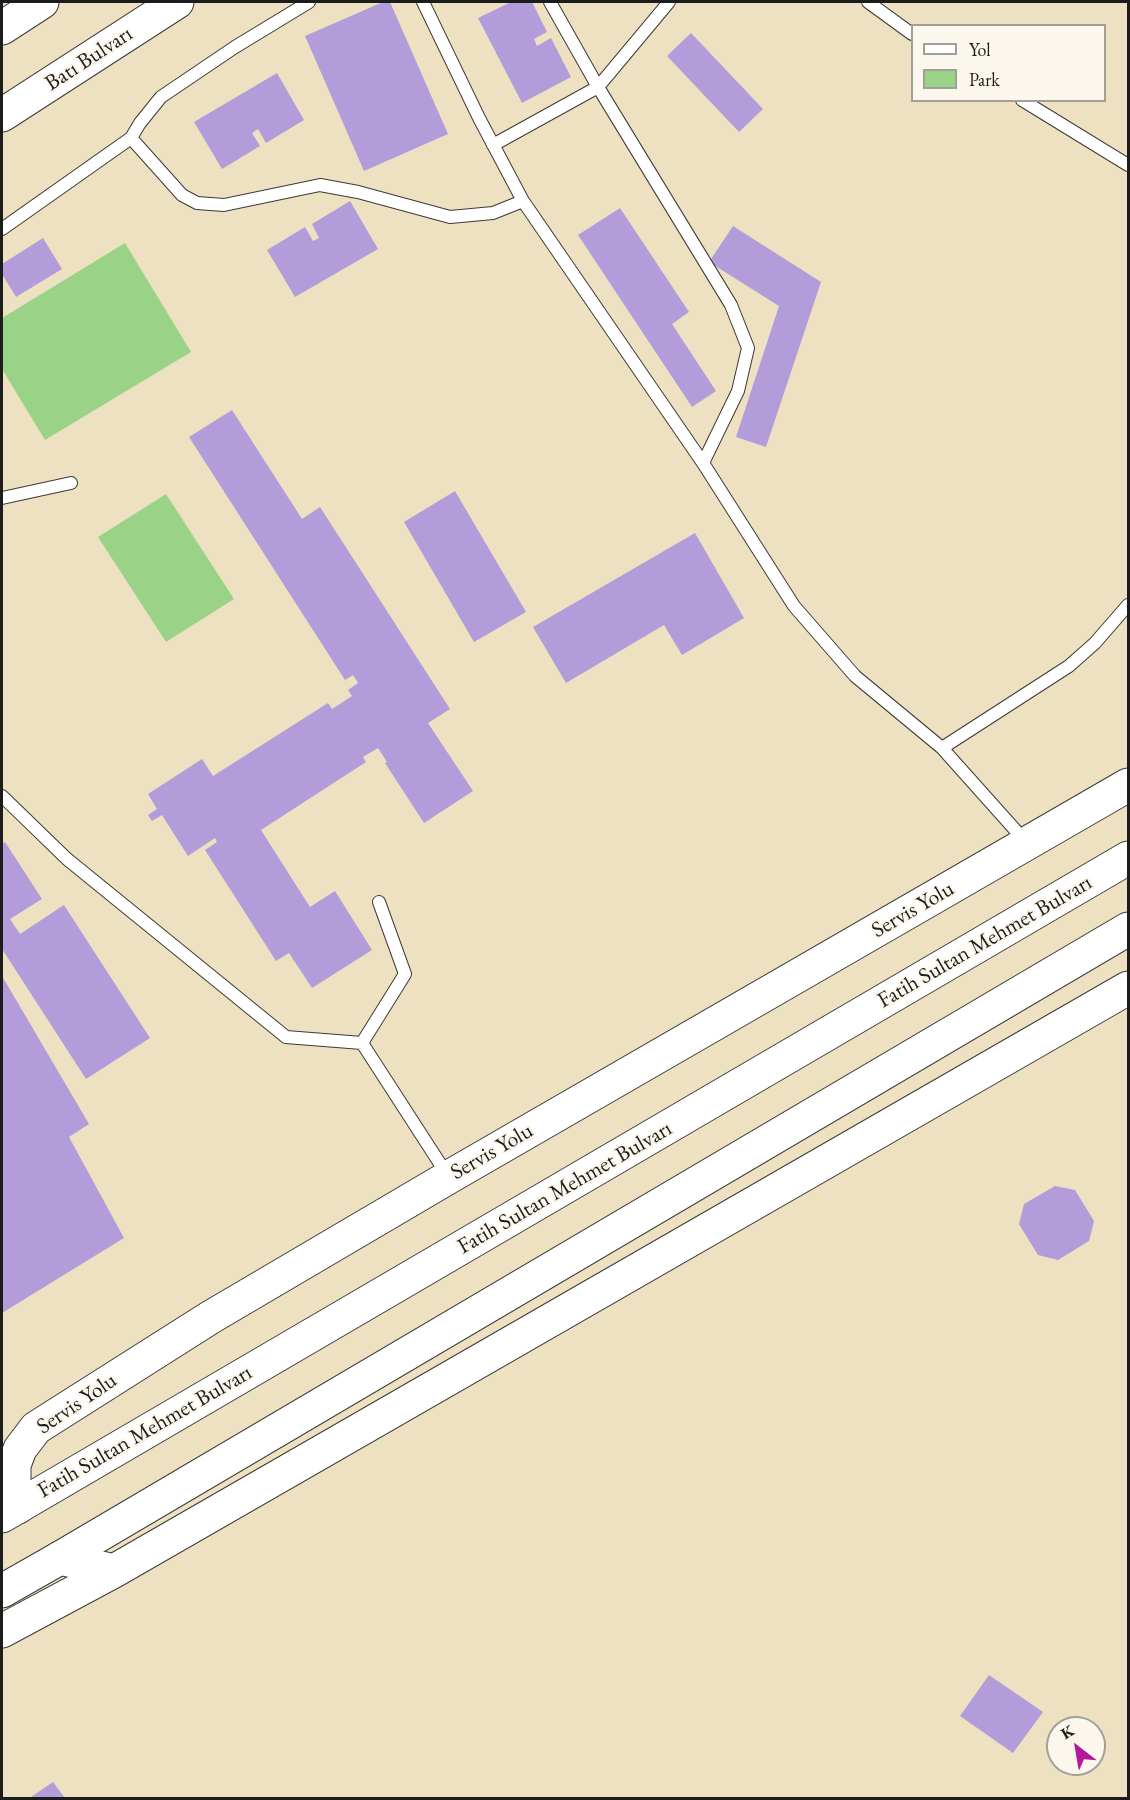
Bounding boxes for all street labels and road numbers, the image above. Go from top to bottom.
street label: Batı Bulvarı [40,21,138,97]
street label: Fatih Sultan Mehmet Bulvarı [873,870,1097,1014]
street label: Servis Yolu [867,876,959,944]
street label: Fatih Sultan Mehmet Bulvarı [453,1116,677,1260]
street label: Servis Yolu [446,1118,538,1186]
street label: Fatih Sultan Mehmet Bulvarı [33,1360,257,1504]
street label: Servis Yolu [32,1368,122,1440]

